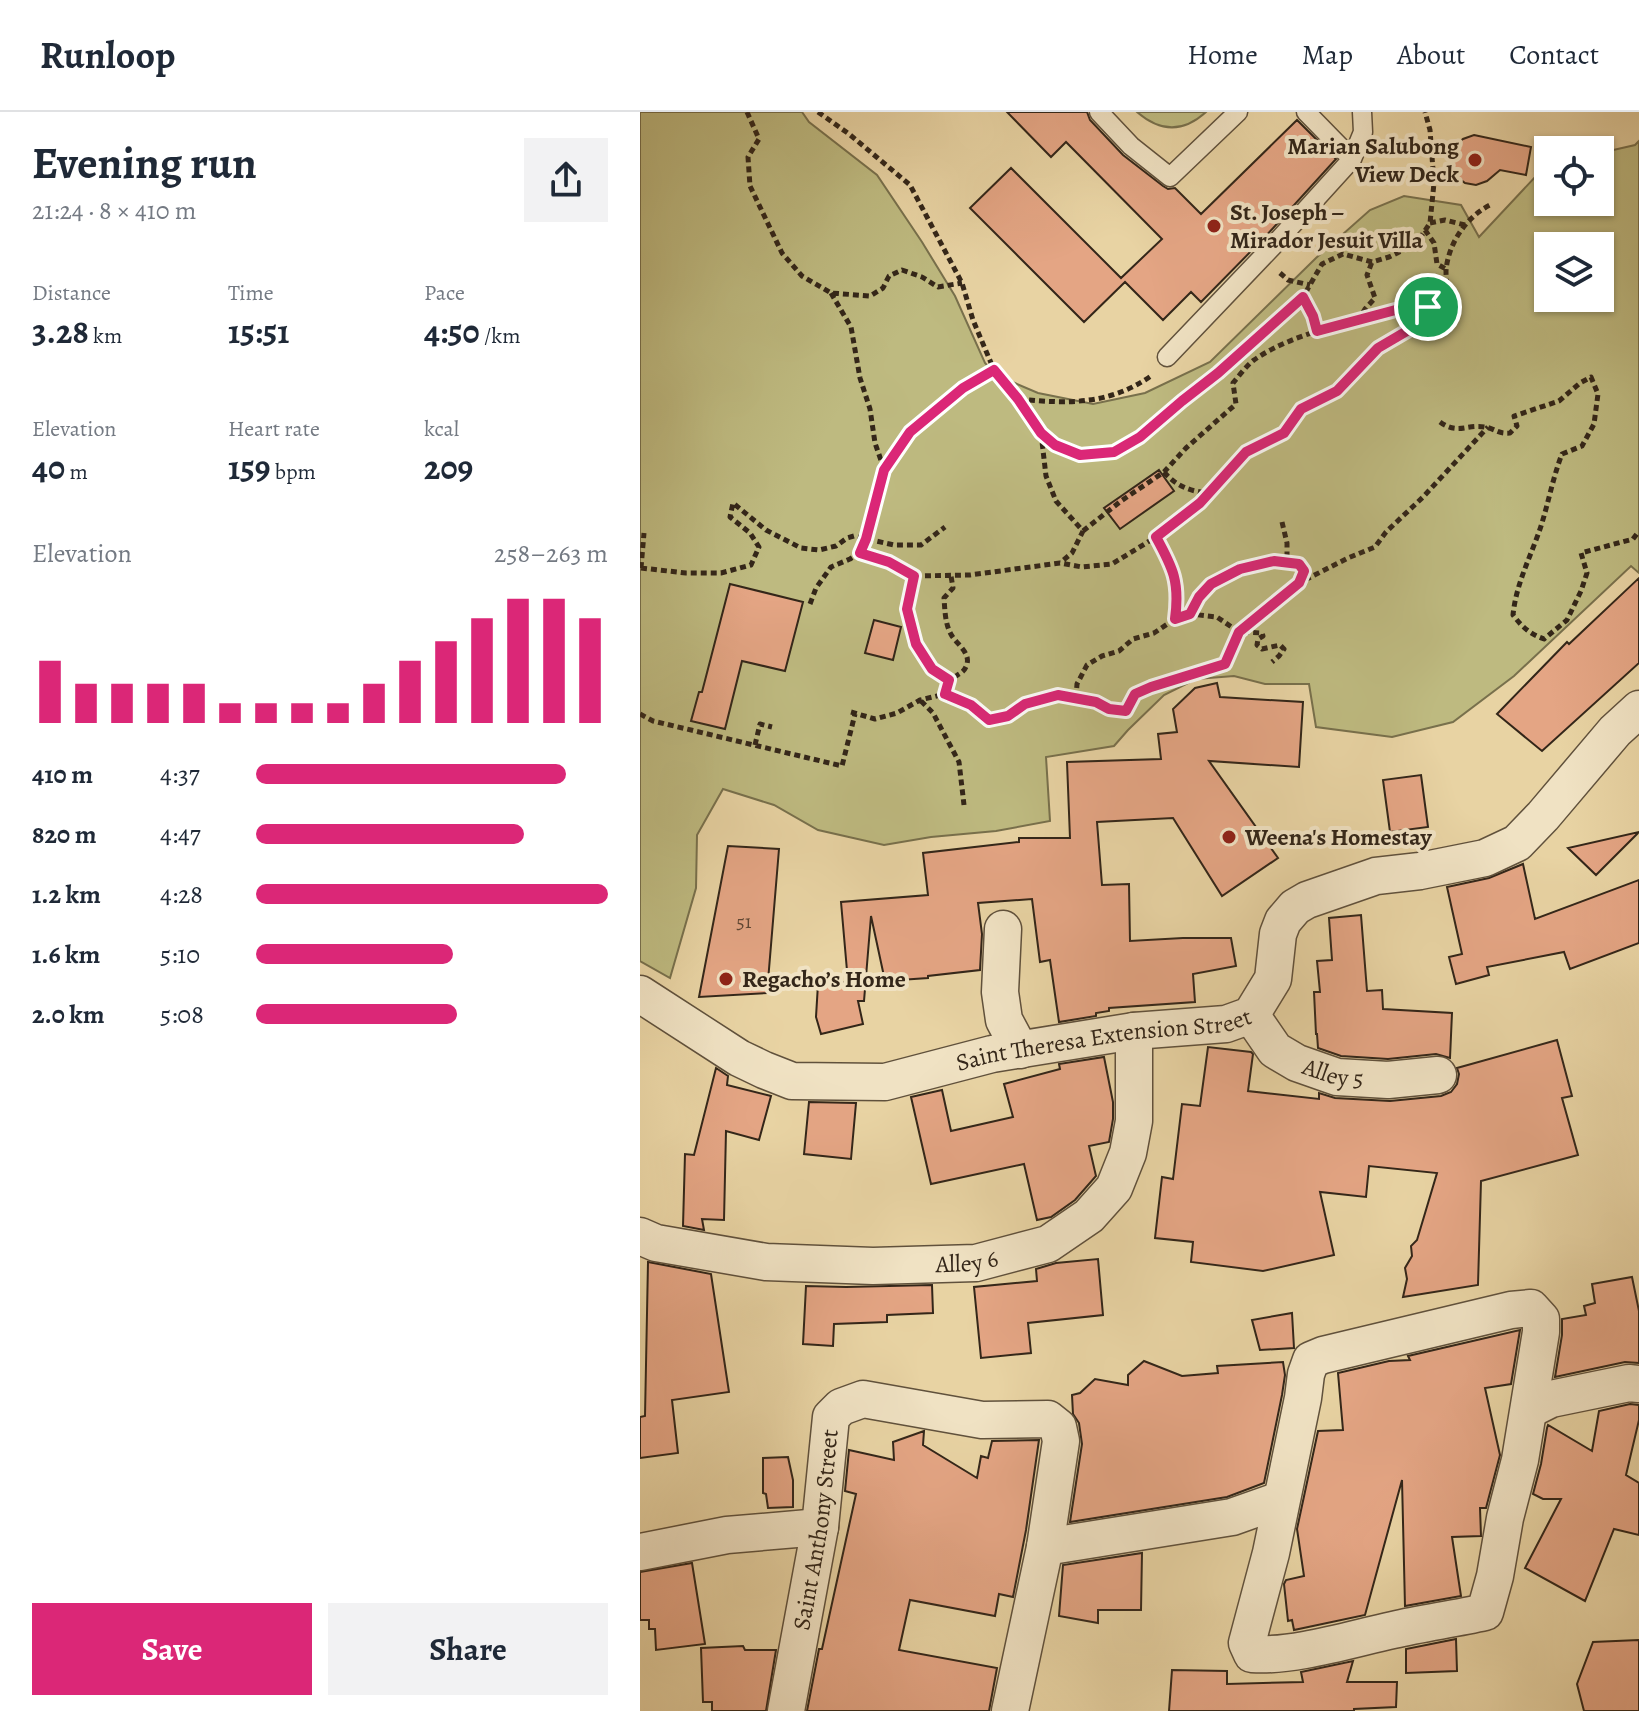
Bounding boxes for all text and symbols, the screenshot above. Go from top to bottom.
text: Runloop [40,29,175,81]
text: Home [1187,36,1258,74]
text: Map [1302,36,1353,74]
text: About [1397,36,1465,74]
text: Contact [1509,36,1599,74]
place label: Marian Salubong View Deck [1287,130,1460,190]
text: Evening run [32,133,257,193]
map controls [1534,136,1614,312]
button: locate [1534,136,1614,216]
button: share [524,138,608,222]
marker: Marian Salubong View Deck [1466,151,1484,169]
text: 21:24 · 8 × 410 m [32,193,196,228]
place label: St. Joseph – Mirador Jesuit Villa [1230,196,1423,256]
marker: St. Joseph – Mirador Jesuit Villa [1205,217,1223,235]
button: layers [1534,232,1614,312]
pin [1394,273,1462,341]
text: Distance [32,278,111,308]
text: Time [228,278,274,308]
text: Pace [424,278,465,308]
icon: arrive [1406,285,1450,329]
text: 3.28 [32,308,89,355]
text: 15:51 [228,308,289,355]
text: 4:50 [424,308,480,355]
text: km [89,321,122,351]
text: /km [480,321,521,351]
text: Elevation [32,414,116,444]
text: Heart rate [228,414,320,444]
text: kcal [424,414,459,444]
text: 40 [32,444,65,491]
text: 159 [228,444,270,491]
text: 209 [424,444,473,491]
text: m [65,457,88,487]
text: bpm [270,457,316,487]
text: Elevation [32,536,132,571]
text: 258–263 m [494,536,608,571]
text: 410 m [32,757,93,792]
text: 4:37 [160,757,200,792]
text: 820 m [32,817,96,852]
text: 4:47 [160,817,201,852]
place label: Weena's Homestay [1244,821,1433,853]
marker: Weena's Homestay [1220,828,1238,846]
text: 1.2 km [32,877,101,912]
text: 4:28 [160,877,203,912]
house number: 51 [736,908,752,935]
text: 1.6 km [32,937,100,972]
text: 5:10 [160,937,200,972]
place label: Regacho’s Home [742,963,906,995]
marker: Regacho’s Home [717,970,735,988]
text: 2.0 km [32,997,105,1032]
text: 5:08 [160,997,204,1032]
street label: Saint Theresa Extension Street [952,1000,1256,1079]
street label: Alley 5 [1297,1050,1364,1095]
street label: Alley 6 [934,1242,1001,1280]
street label: Saint Anthony Street [785,1428,846,1633]
button: Save [32,1603,312,1695]
button: Share [328,1603,608,1695]

